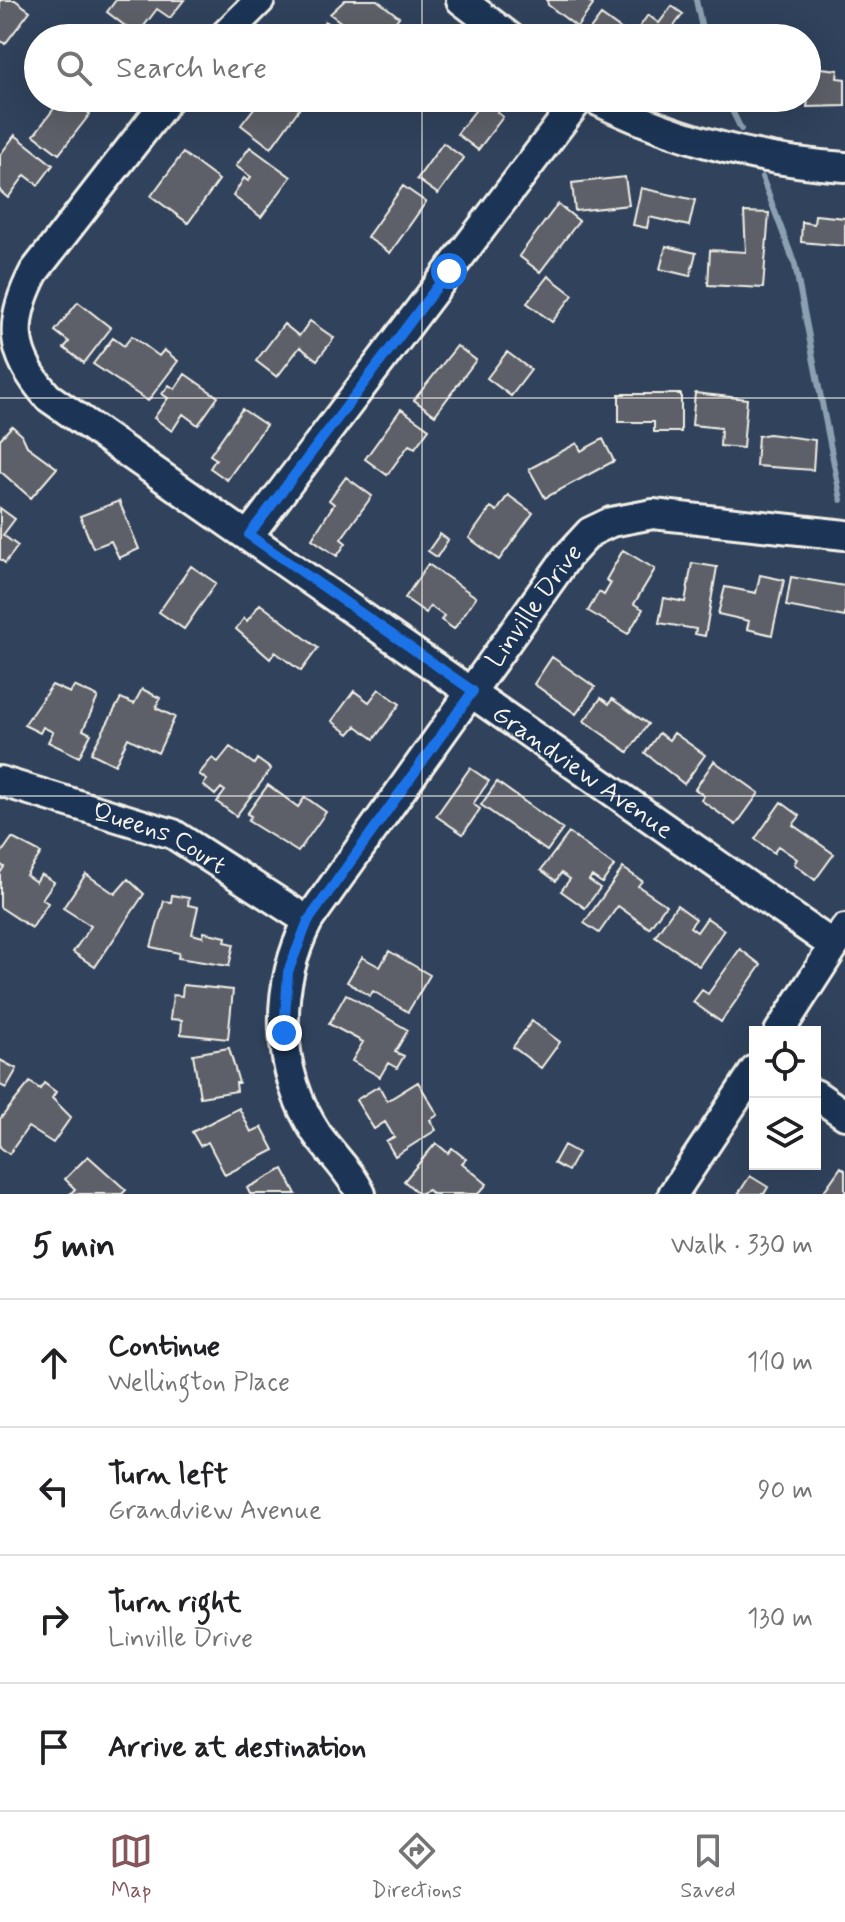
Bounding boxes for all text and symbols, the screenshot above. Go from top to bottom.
search box [24,24,821,112]
icon: search [52,46,96,90]
text: Search here [116,49,267,88]
route start [431,253,467,289]
street label: Linville Drive [479,537,590,675]
street label: Grandview Avenue [485,697,680,848]
street label: Queens Court [88,795,232,883]
route end [266,1015,302,1051]
map controls [749,1026,821,1170]
button: locate [749,1026,821,1098]
button: layers [749,1098,821,1170]
text: 5 min [32,1224,115,1269]
text: Walk · 330 m [671,1229,813,1263]
text: Continue [108,1327,220,1366]
icon: ahead [32,1341,76,1385]
text: 110 m [747,1346,813,1380]
text: Wellington Place [108,1366,290,1400]
text: Turn left [108,1455,228,1494]
icon: left [32,1469,76,1513]
text: 90 m [758,1474,813,1508]
text: Grandview Avenue [108,1494,322,1528]
text: Turn right [108,1583,241,1622]
icon: right [32,1597,76,1641]
text: 130 m [747,1602,813,1636]
text: Linville Drive [108,1622,253,1656]
icon: arrive [32,1725,76,1769]
text: Arrive at destination [108,1728,366,1767]
tab: Map [109,1829,153,1905]
tab: Directions [371,1829,462,1905]
tab: Saved [680,1829,736,1905]

